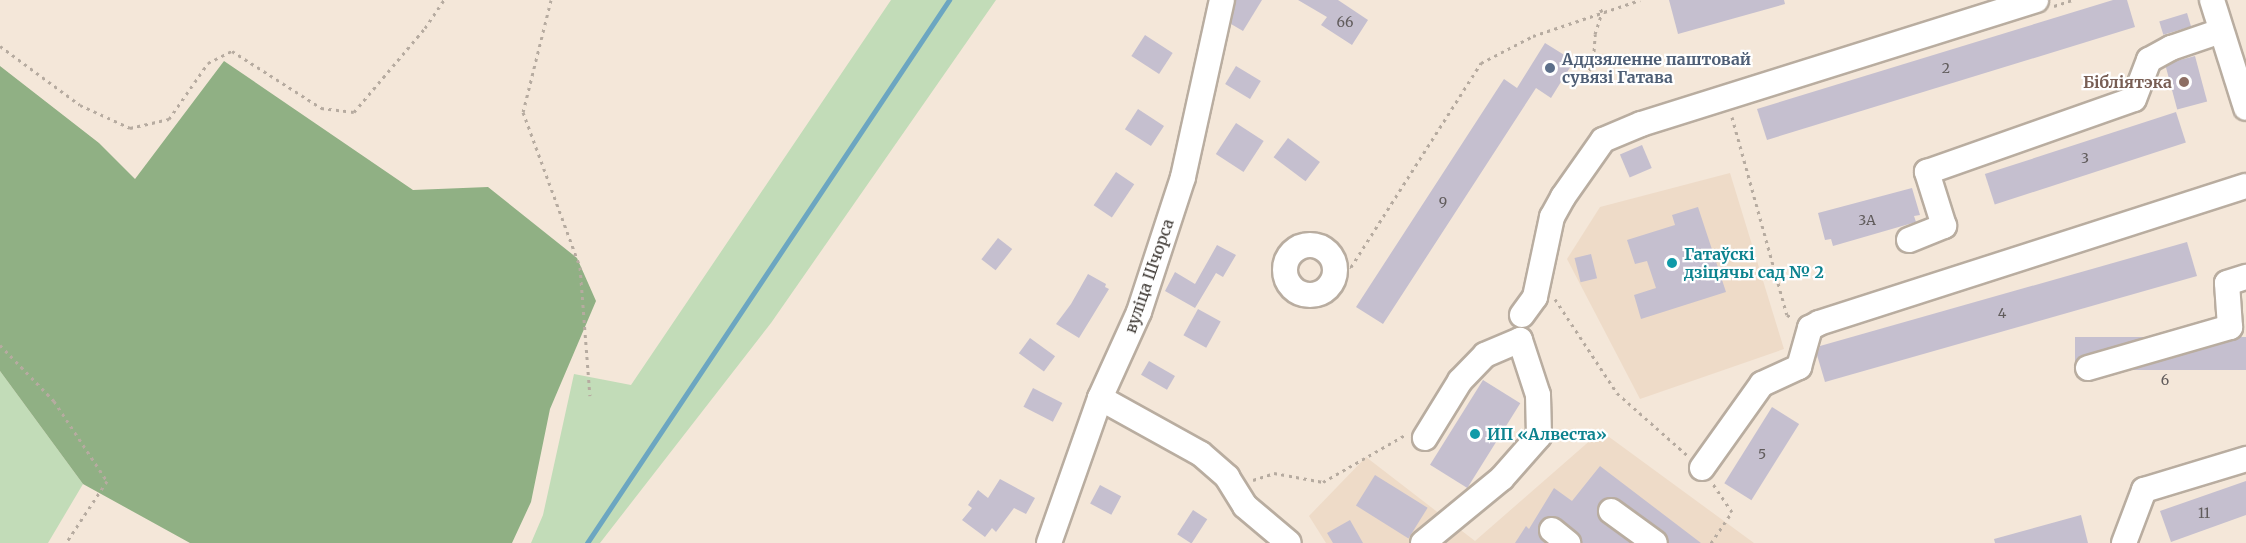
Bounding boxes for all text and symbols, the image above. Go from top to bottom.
house number: 66 [1337,14,1353,30]
place label: Аддзяленне паштовай сувязі Гатава [1562,49,1751,87]
house number: 2 [1942,60,1950,76]
marker: Аддзяленне паштовай сувязі Гатава [1543,61,1557,75]
place label: Бібліятэка [2083,72,2172,92]
marker: Бібліятэка [2177,75,2191,89]
house number: 3 [2081,150,2089,166]
house number: 9 [1439,194,1447,210]
house number: 3А [1858,212,1876,228]
street label: вуліца Шчорса [1120,216,1178,336]
place label: Гатаўскі дзіцячы сад № 2 [1684,244,1824,282]
marker: Гатаўскі дзіцячы сад № 2 [1665,256,1679,270]
house number: 4 [1998,305,2006,321]
house number: 6 [2161,372,2169,388]
place label: ИП «Алвеста» [1487,424,1607,444]
marker: ИП «Алвеста» [1468,427,1482,441]
house number: 5 [1758,446,1766,462]
house number: 11 [2198,505,2210,521]

